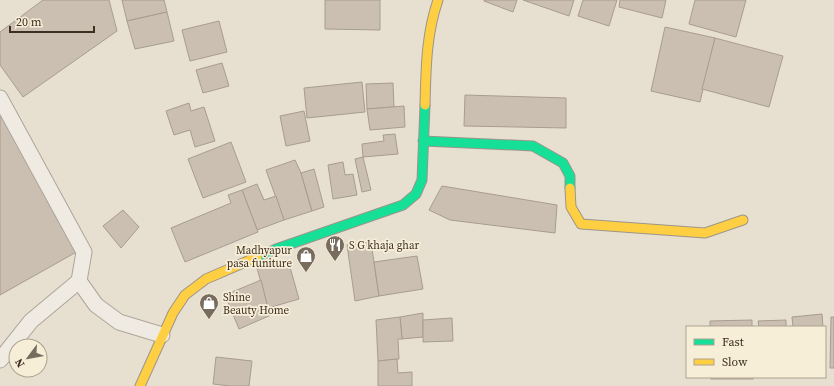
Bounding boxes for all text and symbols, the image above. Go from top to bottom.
scale bar [10,8,94,34]
text: 20 m [16,14,42,30]
restaurant icon: S G khaja ghar [324,234,346,262]
place label: S G khaja ghar [349,238,419,253]
place label: Madhyapur pasa funiture [227,243,292,271]
shop icon: Madhyapur pasa funiture [295,245,317,273]
place label: Shine Beauty Home [223,290,290,318]
shop icon: Shine Beauty Home [198,292,220,320]
legend [686,326,826,378]
text: Fast [722,334,744,350]
north arrow [8,338,48,378]
text: Slow [722,354,748,370]
text: N [11,356,28,370]

